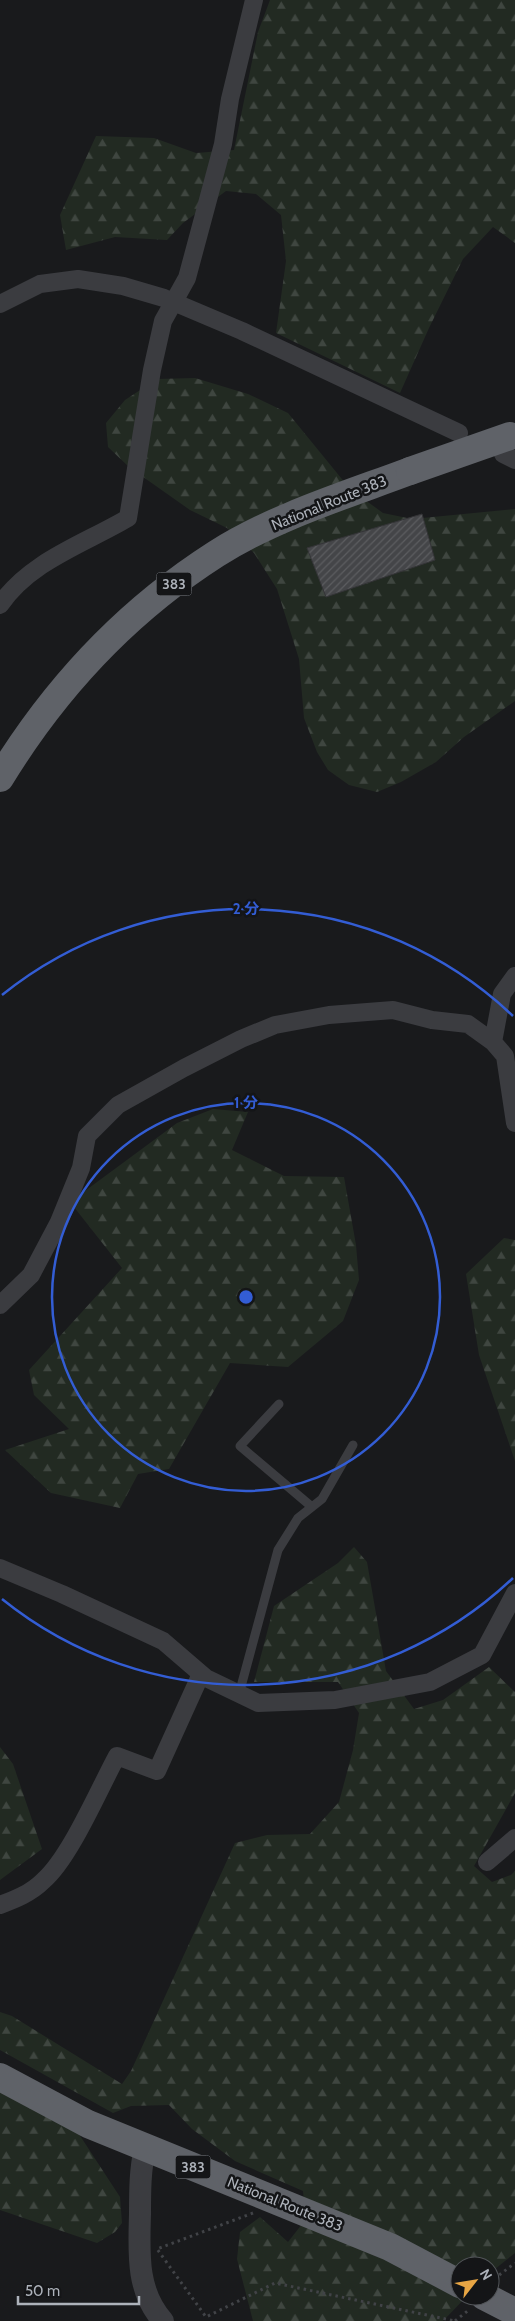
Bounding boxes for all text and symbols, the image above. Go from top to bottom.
street label: National Route 383 [269,472,389,534]
road number: 383 [156,572,192,596]
text: 2 分 [233,900,259,918]
text: 1 分 [234,1094,258,1112]
centre of rings [237,1288,255,1306]
road number: 383 [176,2156,210,2178]
street label: National Route 383 [225,2173,345,2235]
north arrow [450,2256,500,2306]
text: N [476,2265,496,2283]
scale bar [18,2274,139,2306]
text: 50 m [25,2282,60,2300]

